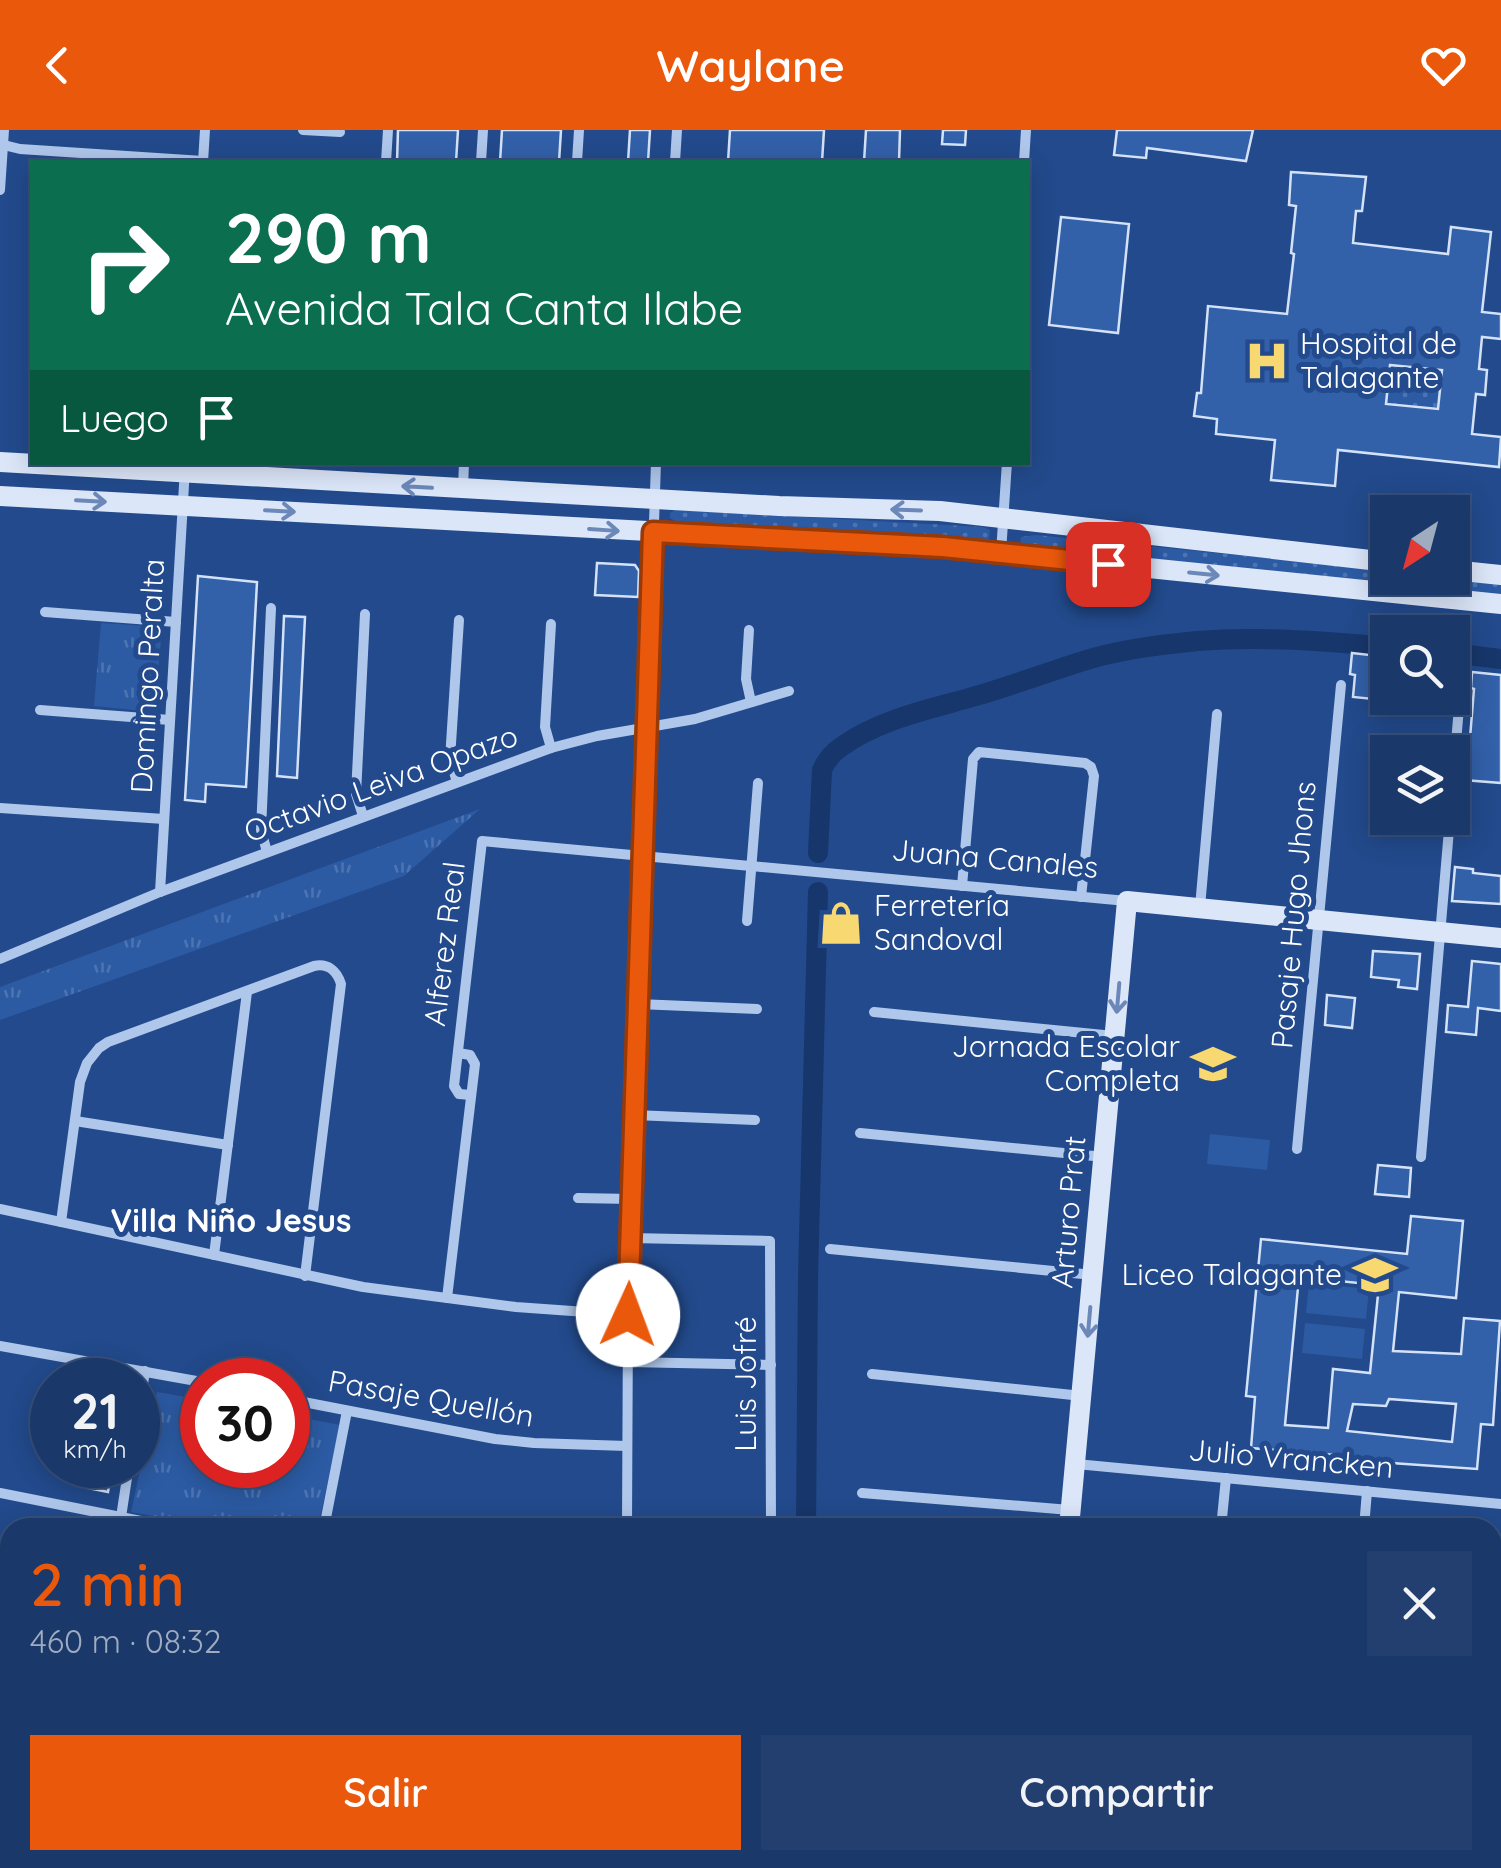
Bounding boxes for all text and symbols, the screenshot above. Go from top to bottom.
text: Waylane [656,37,845,93]
icon: back [30,38,85,93]
icon: heart [1416,38,1471,93]
text: 290 m [225,193,432,281]
icon: right [60,200,190,330]
text: Avenida Tala Canta Ilabe [225,280,743,336]
place label: Hospital de Talagante [1300,324,1457,396]
hospital icon: Hospital de Talagante [1243,337,1291,385]
icon: arrive [189,390,244,445]
text: Luego [60,394,169,442]
one-way arrow [401,477,433,496]
one-way arrow [75,492,107,511]
north arrow [1370,495,1470,595]
map controls [1370,495,1470,835]
one-way arrow [891,500,923,519]
one-way arrow [263,502,295,521]
one-way arrow [588,520,620,539]
pin [1066,522,1151,607]
icon: arrive [1081,537,1136,592]
street label: Domingo Peralta [122,558,172,794]
one-way arrow [1187,565,1219,584]
button: search [1370,615,1470,715]
street label: Octavio Leiva Opazo [239,716,523,850]
button: layers [1370,735,1470,835]
street label: Pasaje Hugo Jhons [1262,780,1324,1050]
street label: Juana Canales [890,830,1100,886]
street label: Alferez Real [415,859,473,1028]
place label: Ferretería Sandoval [874,886,1010,958]
shop icon: Ferretería Sandoval [817,899,865,947]
one-way arrow [1109,982,1128,1014]
place label: Jornada Escolar Completa [952,1027,1180,1099]
school or university icon: Jornada Escolar Completa [1189,1040,1237,1088]
street label: Arturo Prat [1042,1134,1094,1290]
district label: Villa Niño Jesus [111,1200,351,1240]
school or university icon: Liceo Talagante [1351,1251,1399,1299]
place label: Liceo Talagante [1121,1255,1342,1293]
position arrow [576,1263,680,1367]
one-way arrow [1080,1305,1099,1337]
street label: Luis Jofré [726,1316,764,1452]
speed limit sign: 30 [180,1358,310,1488]
street label: Pasaje Quellón [325,1361,537,1435]
text: 21 [71,1379,119,1442]
street label: Julio Vrancken [1187,1430,1395,1486]
text: km/h [63,1433,127,1464]
text: 2 min [30,1546,185,1621]
button: close [1367,1551,1472,1656]
text: 460 m · 08:32 [30,1621,222,1661]
button: Salir [30,1735,741,1850]
button: Compartir [761,1735,1472,1850]

